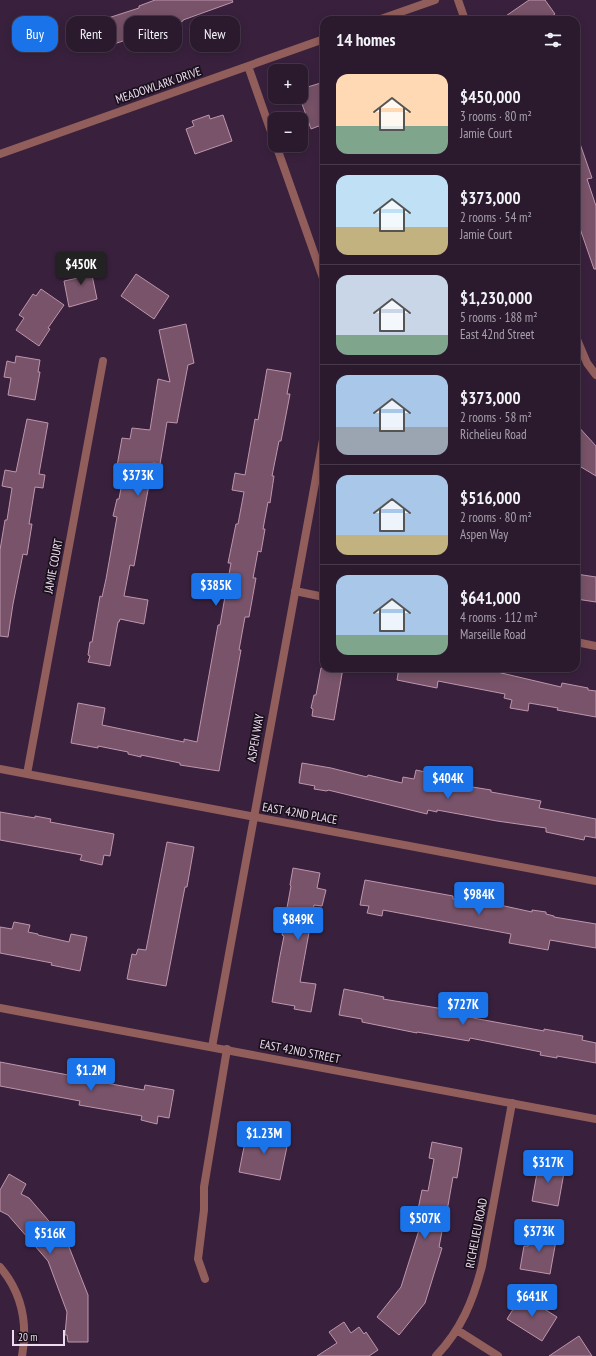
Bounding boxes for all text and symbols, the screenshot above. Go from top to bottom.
chip: Buy [12,16,58,52]
chip: Rent [66,16,116,52]
chip: Filters [124,16,182,52]
chip: New [190,16,240,52]
text: 14 homes [336,29,395,51]
icon: filters [542,29,564,51]
street label: MEADOWLARK DRIVE [113,63,203,107]
map controls [268,64,308,152]
button: + [268,64,308,104]
text: $450,000 [460,86,521,108]
icon: home [368,90,416,138]
text: 3 rooms · 80 m² [460,108,532,125]
button: − [268,112,308,152]
text: Jamie Court [460,125,512,142]
text: $373,000 [460,187,521,209]
icon: home [368,191,416,239]
text: 2 rooms · 54 m² [460,209,532,226]
text: Jamie Court [460,226,512,243]
pin: $450K [53,252,109,286]
text: $450K [65,256,97,273]
text: $1,230,000 [460,287,532,309]
icon: home [368,291,416,339]
text: 5 rooms · 188 m² [460,309,538,326]
text: East 42nd Street [460,326,534,343]
text: $373,000 [460,387,521,409]
icon: home [368,391,416,439]
text: 2 rooms · 58 m² [460,409,532,426]
text: Richelieu Road [460,426,527,443]
pin: $373K [110,463,166,497]
text: $373K [122,467,154,484]
text: $516,000 [460,487,521,509]
icon: home [368,491,416,539]
text: 2 rooms · 80 m² [460,509,532,526]
text: Aspen Way [460,526,508,543]
street label: JAMIE COURT [40,537,66,596]
pin: $385K [188,573,244,607]
text: $385K [200,577,232,594]
text: $641,000 [460,587,521,609]
icon: home [368,591,416,639]
text: 4 rooms · 112 m² [460,609,538,626]
text: Marseille Road [460,626,526,643]
street label: ASPEN WAY [243,712,267,763]
pin: $404K [420,766,476,800]
text: $404K [432,770,464,787]
street label: EAST 42ND PLACE [261,799,339,827]
pin: $984K [451,882,507,916]
text: $984K [463,886,495,903]
pin: $849K [270,907,326,941]
text: $849K [282,911,314,928]
pin: $727K [435,992,491,1026]
text: $727K [447,996,479,1013]
street label: EAST 42ND STREET [259,1036,342,1066]
pin: $1.2M [63,1058,119,1092]
text: $1.2M [76,1062,106,1079]
pin: $1.23M [231,1121,297,1155]
text: $1.23M [246,1125,282,1142]
pin: $317K [520,1150,576,1184]
text: $317K [532,1154,564,1171]
street label: RICHELIEU ROAD [462,1197,490,1269]
pin: $507K [397,1206,453,1240]
text: $507K [409,1210,441,1227]
pin: $373K [511,1219,567,1253]
pin: $516K [22,1221,78,1255]
text: $373K [523,1223,555,1240]
text: $516K [34,1225,66,1242]
pin: $641K [504,1284,560,1318]
text: $641K [516,1288,548,1305]
scale bar [12,1328,65,1347]
text: 20 m [18,1330,37,1344]

